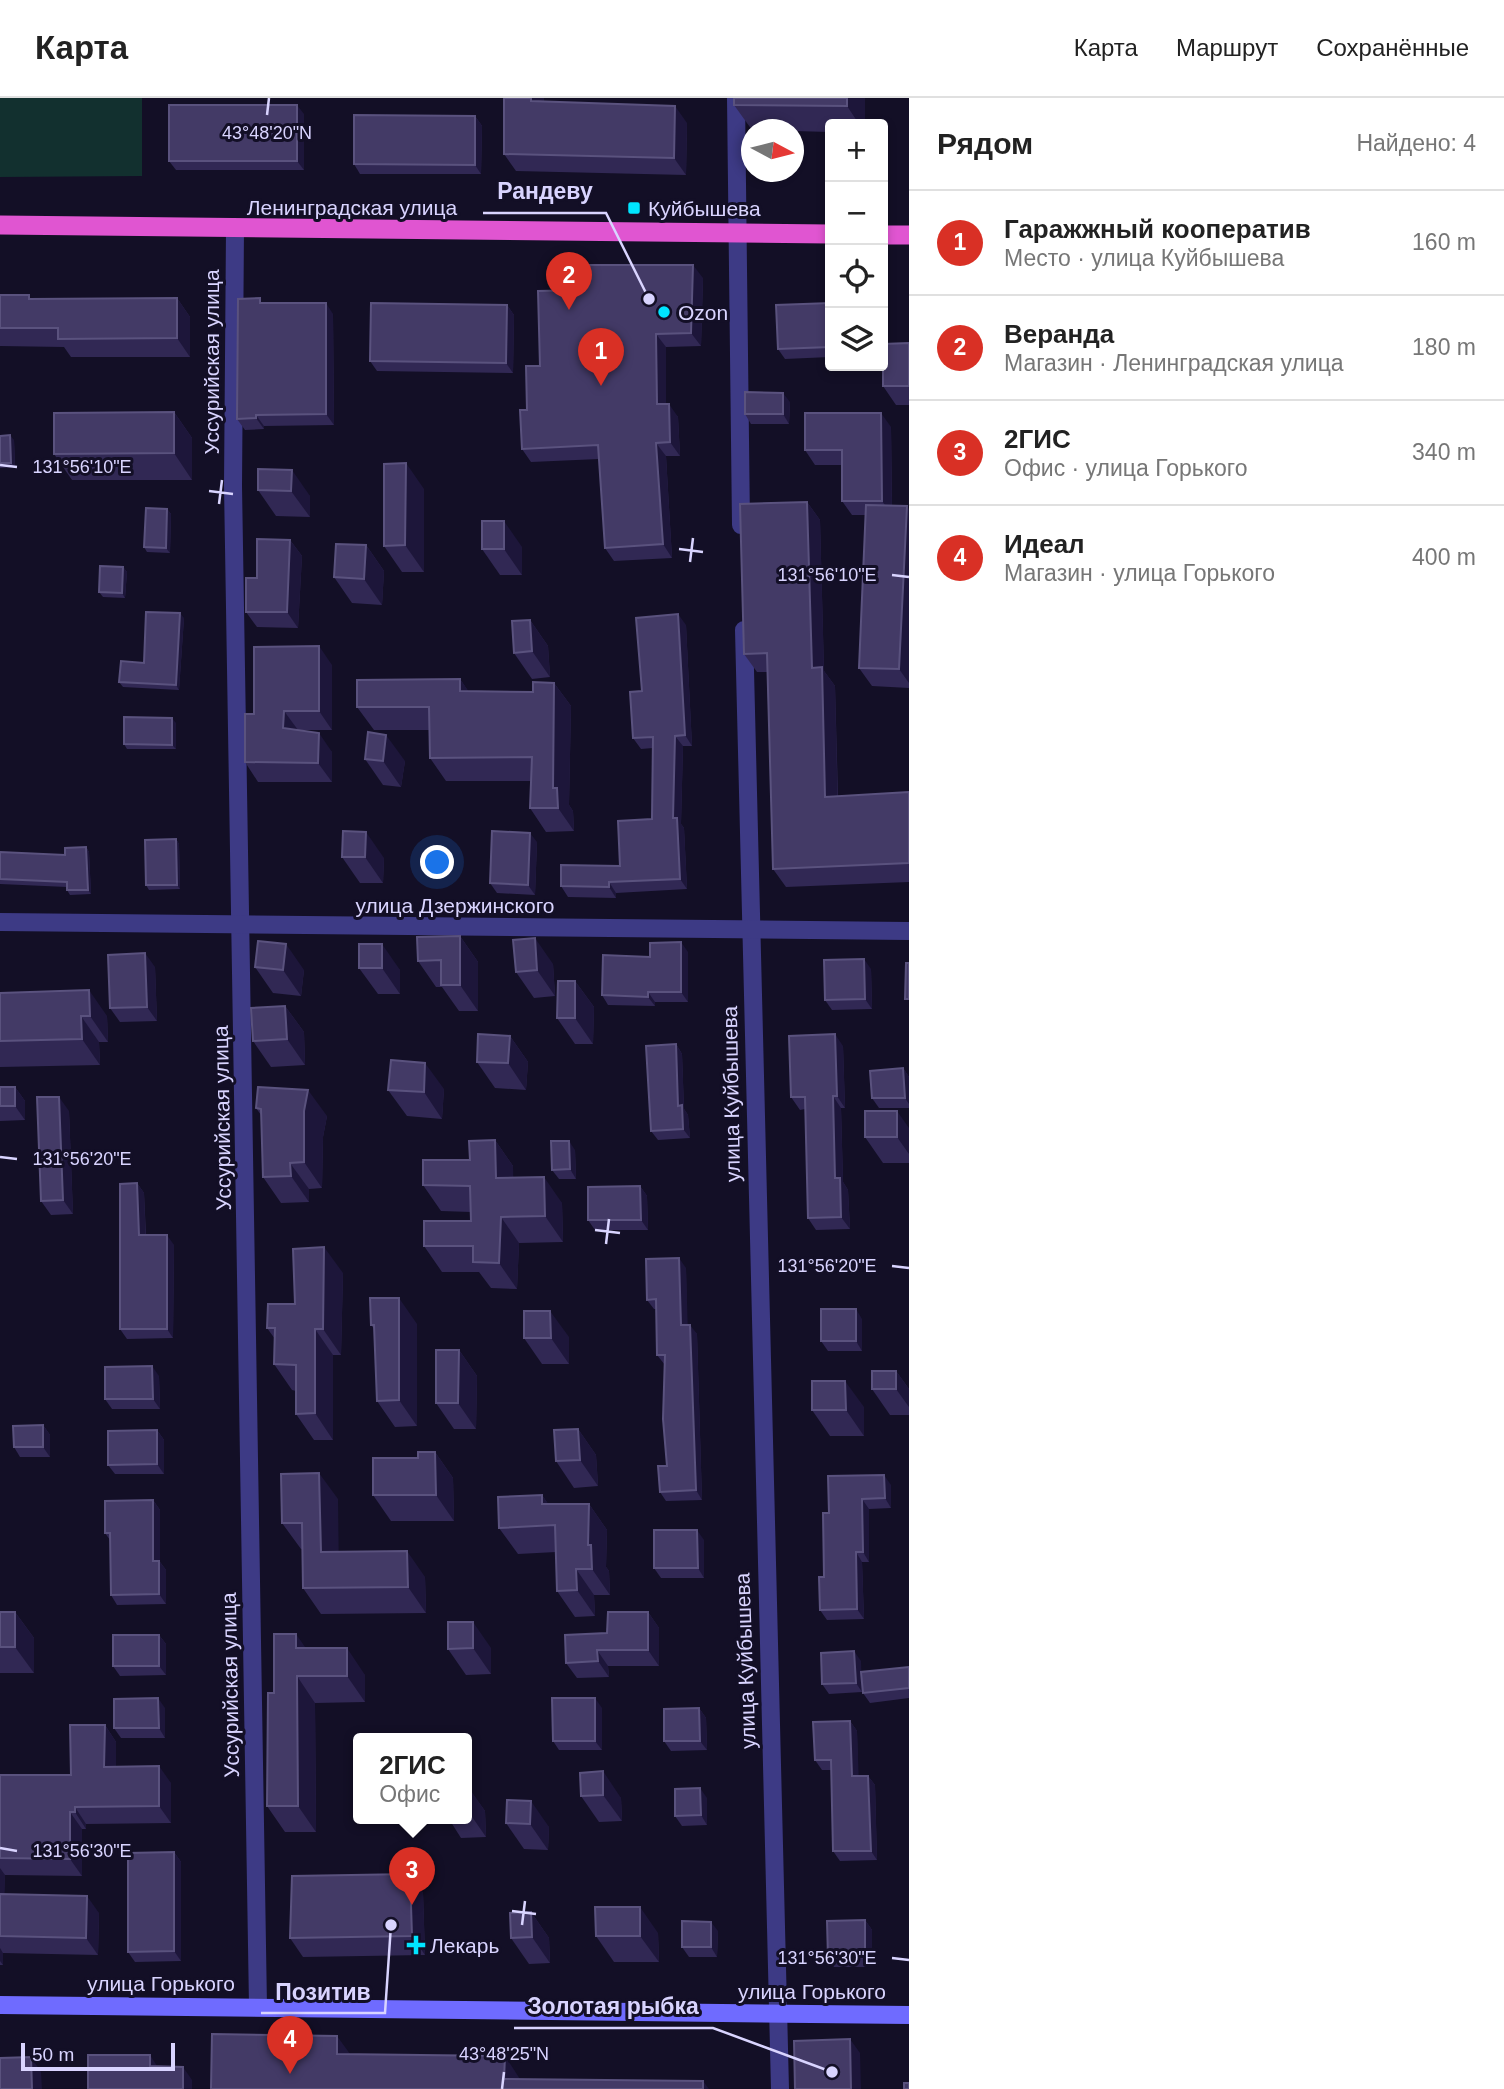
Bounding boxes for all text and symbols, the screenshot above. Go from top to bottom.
text: Карта [35,29,128,66]
text: Карта [1074,34,1138,61]
text: Маршрут [1176,34,1278,61]
text: Сохранённые [1316,34,1469,61]
north arrow [741,119,804,182]
map controls [825,119,888,371]
button: + [825,119,888,182]
text: 43°48'20"N [222,123,312,143]
text: Рядом [937,127,1033,160]
text: Найдено: 4 [1356,130,1476,156]
callout: Рандеву [483,169,606,213]
text: Рандеву [497,178,593,204]
button: − [825,182,888,245]
street label: Ленинградская улица [247,196,458,219]
place label: Куйбышева [648,197,761,220]
marker: Куйбышева [626,200,642,216]
text: Гаражжный кооператив [1004,214,1311,244]
text: 1 [954,229,966,255]
text: 160 m [1412,229,1476,255]
button: locate [825,245,888,308]
text: Место · улица Куйбышева [1004,245,1284,271]
pin: 2 [546,252,592,310]
street label: Уссурийская улица [200,269,223,455]
place label: Ozon [678,301,728,324]
marker: Ozon [656,304,672,320]
button: layers [825,308,888,371]
text: Веранда [1004,319,1114,349]
pin: 1 [578,328,624,386]
text: 2 [954,334,966,360]
text: 180 m [1412,334,1476,360]
text: Магазин · Ленинградская улица [1004,350,1344,376]
text: 2ГИС [1004,424,1071,454]
text: 3 [954,439,966,465]
text: 340 m [1412,439,1476,465]
text: Офис · улица Горького [1004,455,1248,481]
text: 131°56'10"E [32,457,132,477]
text: Идеал [1004,529,1085,559]
text: 4 [954,544,966,570]
text: 400 m [1412,544,1476,570]
text: Магазин · улица Горького [1004,560,1275,586]
text: 131°56'10"E [777,565,877,585]
your location [420,845,454,879]
street label: улица Дзержинского [355,894,555,917]
street label: улица Куйбышева [718,1005,744,1182]
street label: Уссурийская улица [209,1025,235,1211]
text: 131°56'20"E [32,1149,132,1169]
text: 131°56'20"E [777,1256,877,1276]
street label: улица Куйбышева [730,1572,760,1749]
street label: Уссурийская улица [217,1592,243,1778]
popup [353,1733,472,1824]
text: 2ГИС [379,1750,446,1780]
text: Офис [379,1781,440,1807]
text: 131°56'30"E [32,1841,132,1861]
pin: 3 [389,1847,435,1905]
place label: Лекарь [430,1934,499,1957]
marker: Лекарь [408,1937,424,1953]
text: 131°56'30"E [777,1948,877,1968]
callout: Позитив [261,1969,385,2013]
street label: улица Горького [87,1972,235,1995]
text: Позитив [275,1979,371,2005]
street label: улица Горького [738,1980,886,2003]
callout: Золотая рыбка [514,1984,713,2028]
text: Золотая рыбка [527,1993,699,2019]
pin: 4 [267,2016,313,2074]
scale bar [21,2040,175,2072]
text: 50 m [32,2044,74,2065]
text: 43°48'25"N [459,2044,549,2064]

